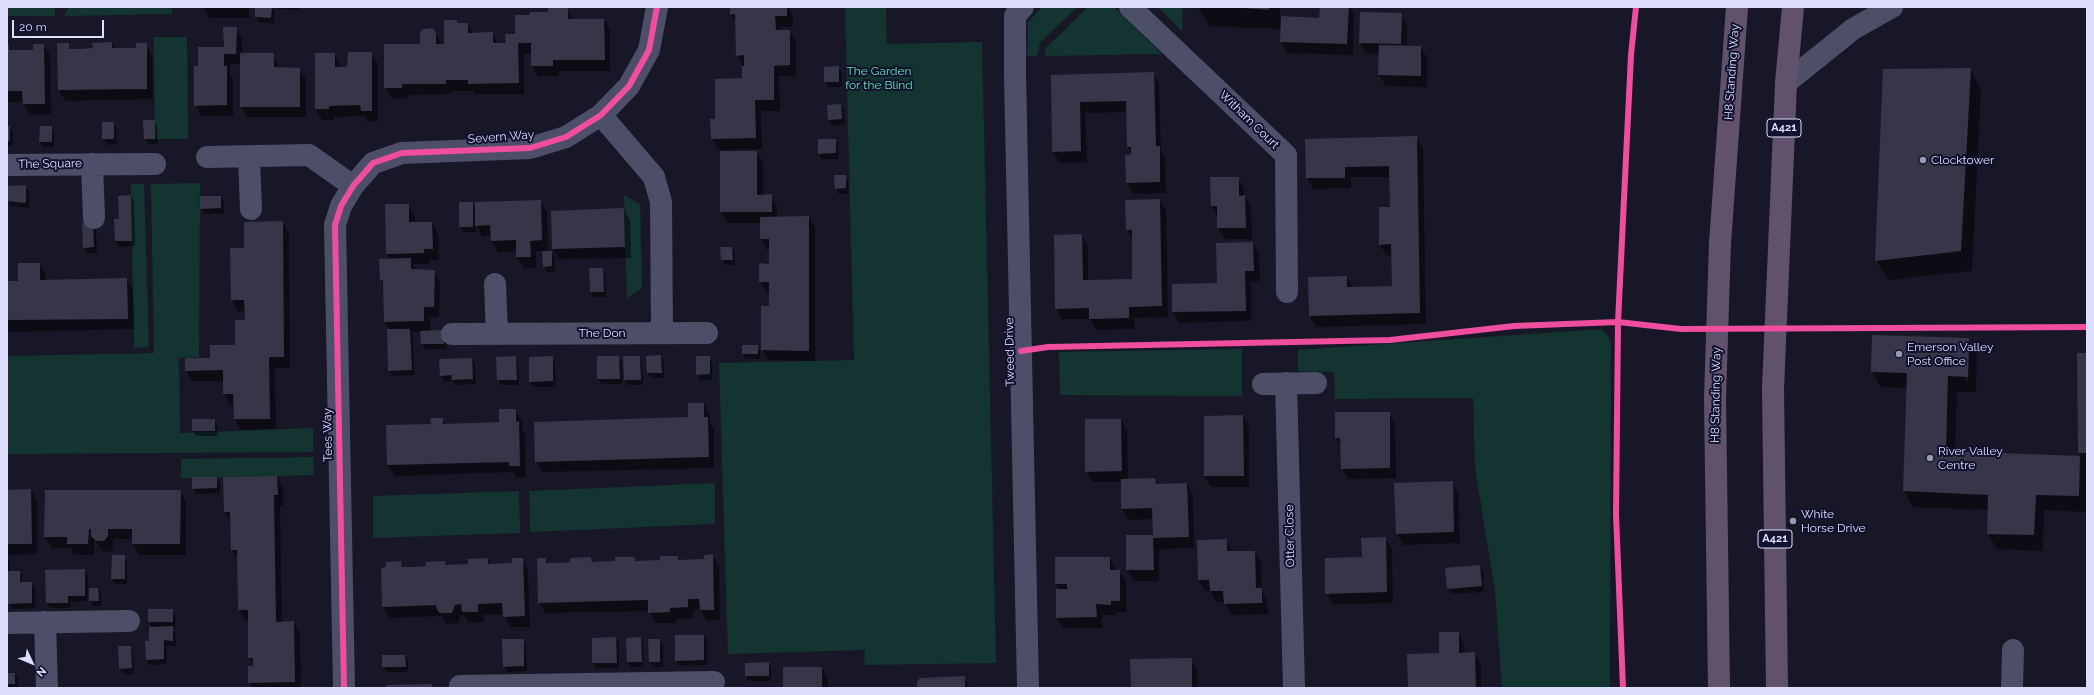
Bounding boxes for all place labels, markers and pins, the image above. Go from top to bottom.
place label: Clocktower [1931,153,1994,167]
marker: Clocktower [1918,155,1928,165]
place label: Emerson Valley Post Office [1907,340,1993,368]
marker: Emerson Valley Post Office [1894,349,1904,359]
place label: River Valley Centre [1938,444,2003,472]
marker: River Valley Centre [1925,453,1935,463]
place label: White Horse Drive [1801,507,1866,535]
marker: White Horse Drive [1788,516,1798,526]

